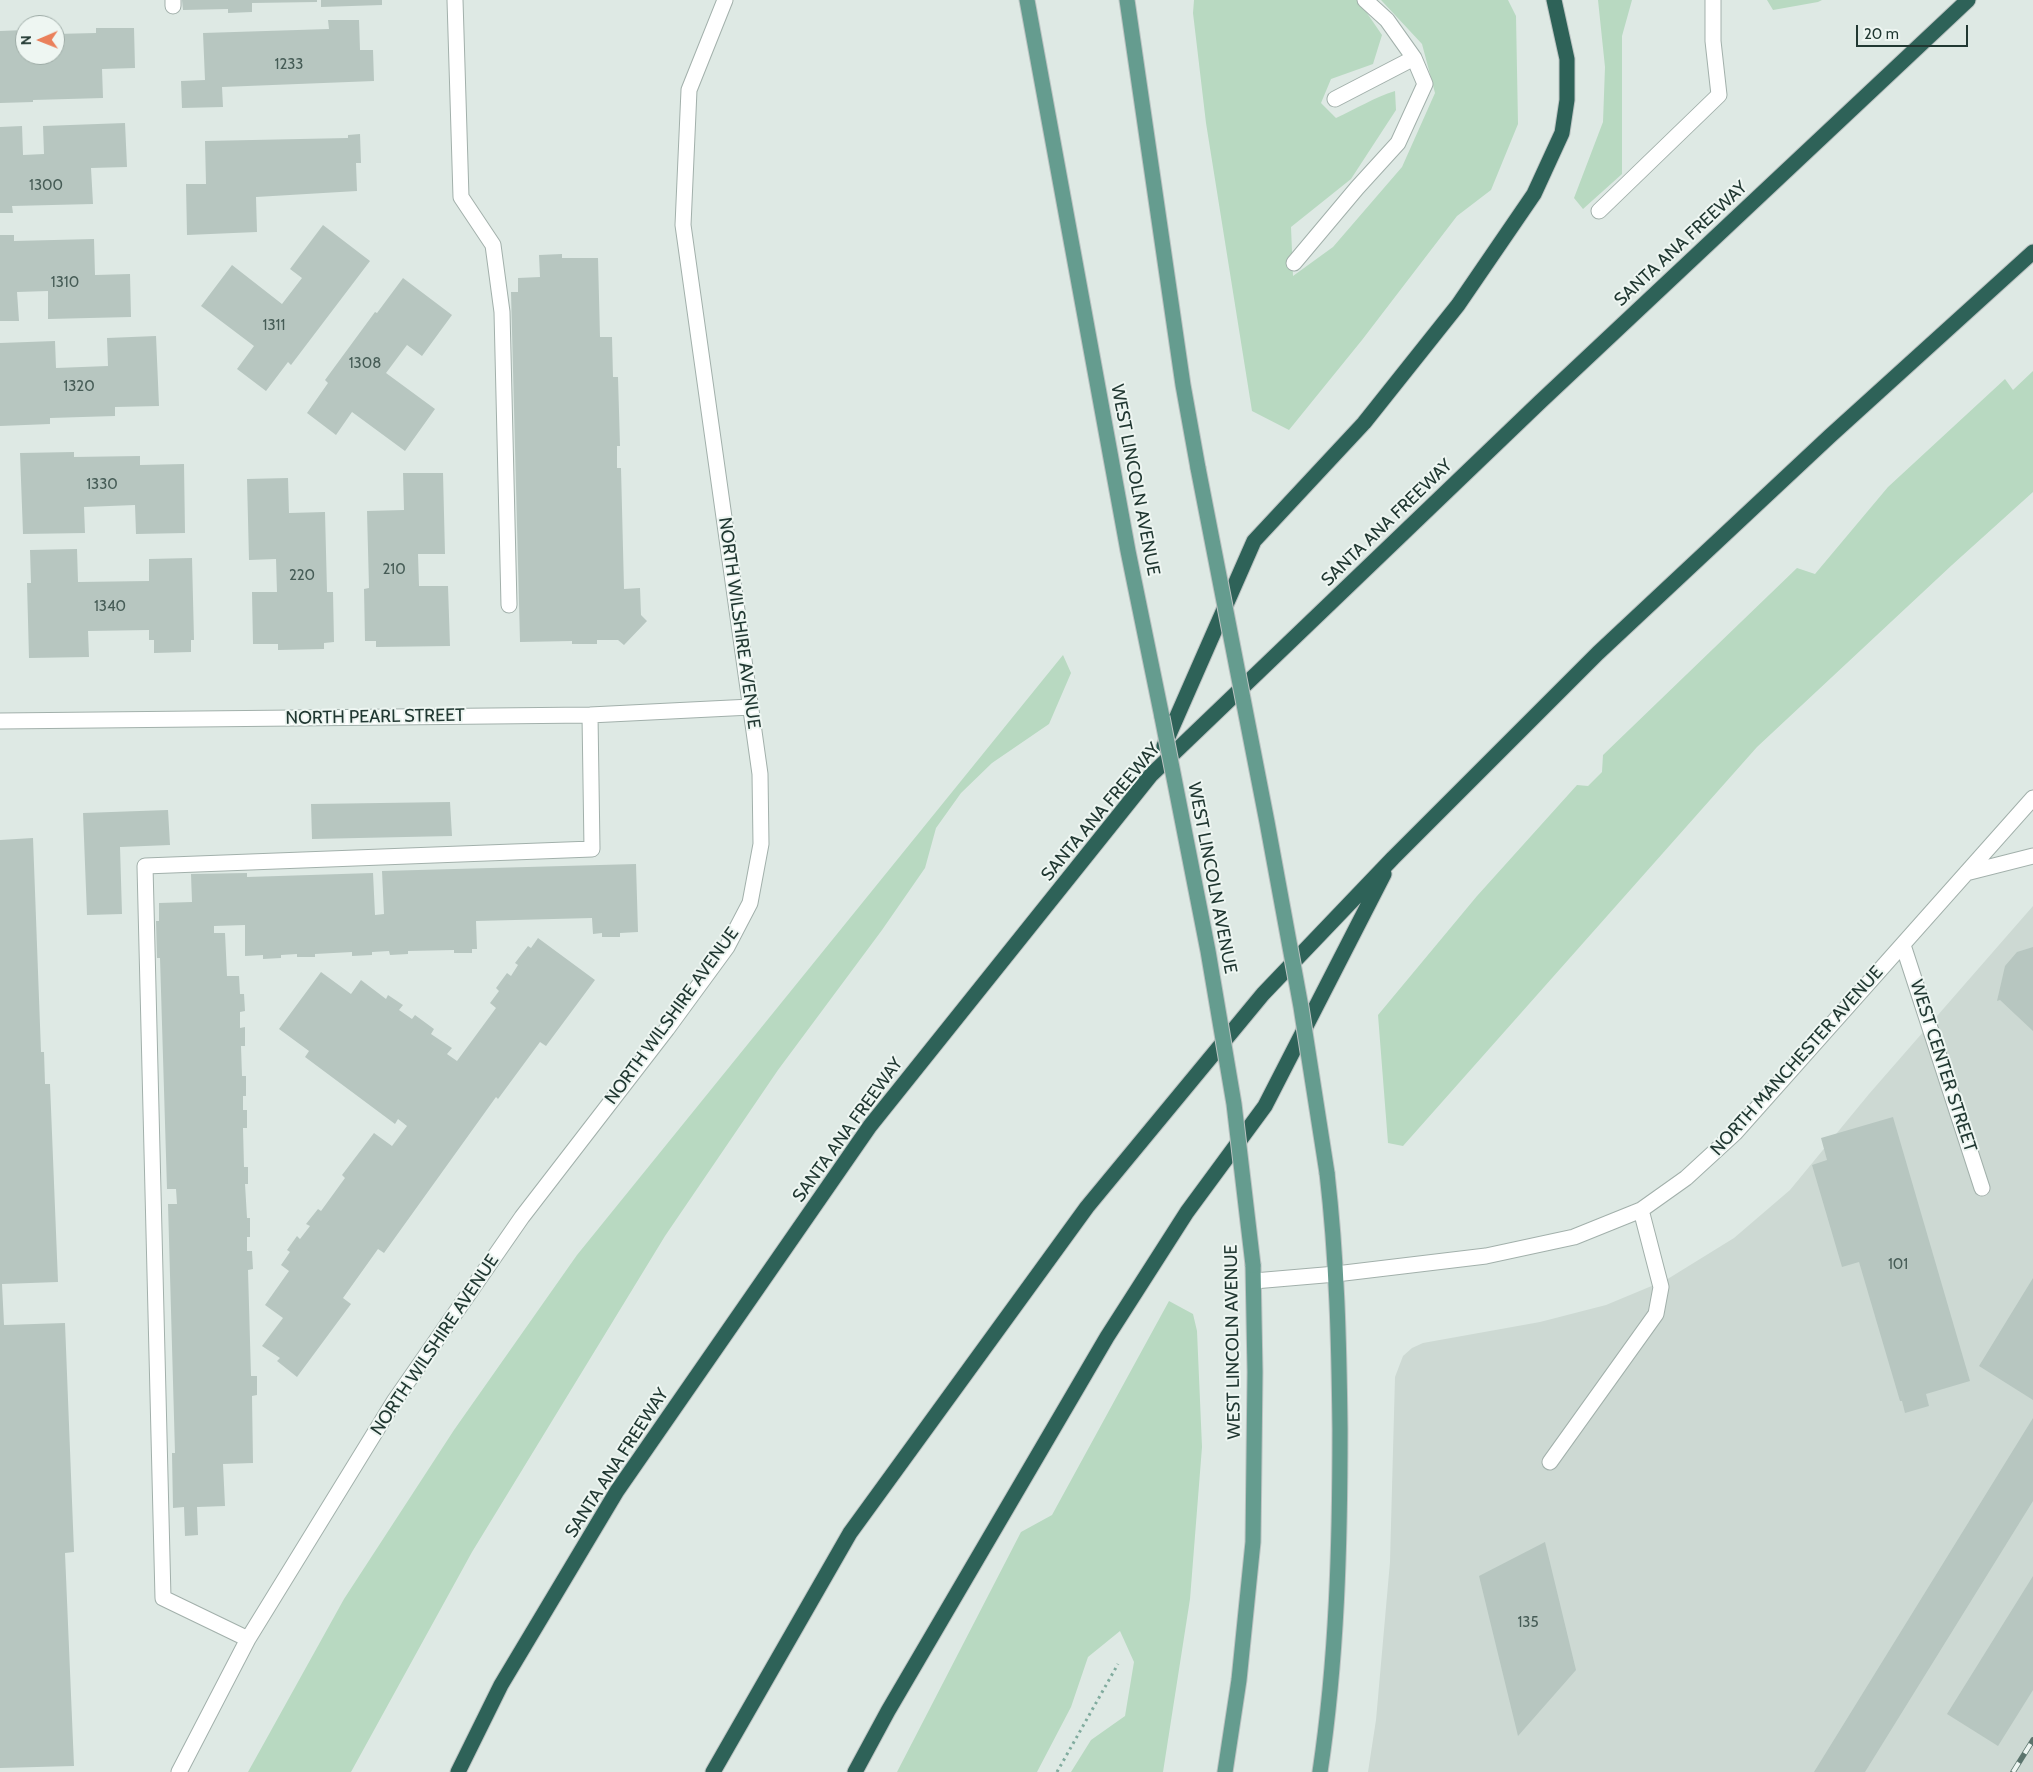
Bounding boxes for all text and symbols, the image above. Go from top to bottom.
north arrow [15,15,65,65]
scale bar [1858,15,1970,47]
text: 20 m [1864,25,1899,43]
text: N [17,35,35,45]
house number: 1233 [275,56,303,74]
house number: 1300 [29,177,63,195]
street label: SANTA ANA FREEWAY [1610,177,1752,311]
house number: 1310 [51,274,79,292]
house number: 1311 [263,317,285,335]
house number: 1308 [349,355,381,373]
house number: 1320 [63,378,95,396]
street label: WEST LINCOLN AVENUE [1106,382,1164,578]
street label: SANTA ANA FREEWAY [1317,455,1457,591]
house number: 1330 [86,476,118,494]
street label: NORTH WILSHIRE AVENUE [713,516,765,730]
house number: 210 [382,561,406,579]
house number: 220 [289,567,315,585]
house number: 1340 [94,598,126,616]
street label: NORTH PEARL STREET [285,705,465,729]
street label: SANTA ANA FREEWAY [1037,739,1165,885]
street label: WEST LINCOLN AVENUE [1183,780,1241,976]
street label: NORTH WILSHIRE AVENUE [600,923,744,1109]
street label: NORTH MANCHESTER AVENUE [1706,962,1888,1160]
street label: WEST CENTER STREET [1905,977,1981,1155]
street label: SANTA ANA FREEWAY [788,1053,908,1207]
street label: WEST LINCOLN AVENUE [1221,1244,1245,1440]
street label: NORTH WILSHIRE AVENUE [366,1250,504,1440]
house number: 101 [1888,1256,1908,1274]
street label: SANTA ANA FREEWAY [561,1384,673,1542]
house number: 135 [1517,1614,1539,1632]

